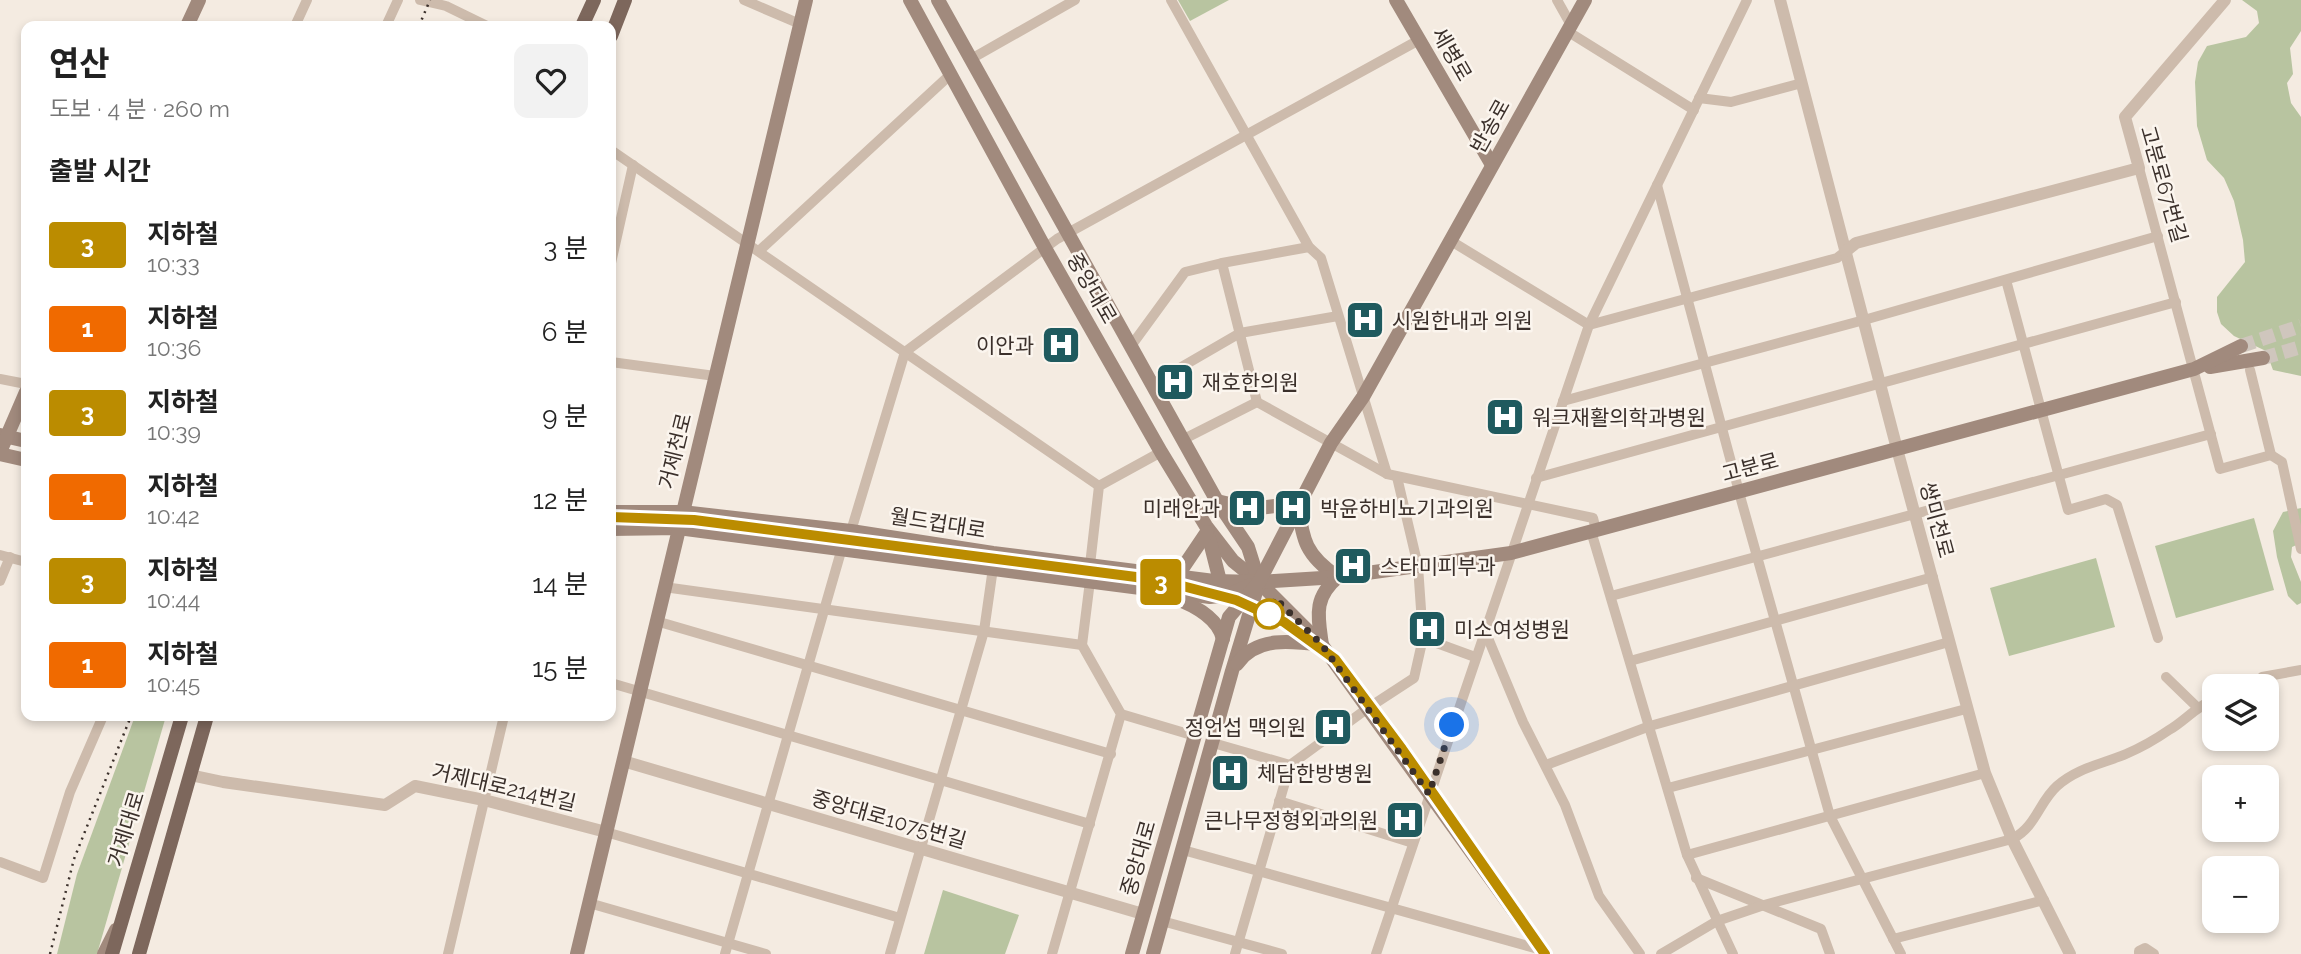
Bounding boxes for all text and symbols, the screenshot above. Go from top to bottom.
street label: 세병로 [1427,23,1477,85]
text: 연산 [49,44,110,83]
button: heart [514,44,588,118]
text: 도보 · 4 분 · 260 m [49,95,230,122]
street label: 반송로 [1465,95,1515,157]
street label: 고분로67번길 [2135,123,2193,245]
text: 출발 시간 [49,156,151,186]
text: 지하철 [147,219,219,249]
text: 3 [81,230,94,259]
text: 3 분 [544,233,588,263]
street label: 중앙대로 [1062,248,1122,328]
text: 10:33 [147,250,200,277]
hospital icon: 시원한내과 의원 [1344,299,1386,341]
text: 지하철 [147,303,219,333]
place label: 시원한내과 의원 [1392,308,1533,333]
text: 1 [82,314,93,343]
text: 6 분 [542,317,588,347]
hospital icon: 이안과 [1040,324,1082,366]
place label: 이안과 [976,333,1034,358]
text: 10:36 [147,334,201,361]
hospital icon: 재호한의원 [1154,361,1196,403]
place label: 재호한의원 [1202,370,1299,395]
text: 지하철 [147,387,219,417]
hospital icon: 워크재활의학과병원 [1484,396,1526,438]
text: 3 [81,398,94,427]
text: 9 분 [542,401,588,431]
place label: 워크재활의학과병원 [1532,405,1706,430]
street label: 거제천로 [654,410,696,492]
text: 10:39 [147,418,201,445]
street label: 고분로 [1719,447,1781,487]
text: 지하철 [147,471,219,501]
street label: 쌍미천로 [1915,479,1959,561]
text: 1 [82,482,93,511]
text: 12 분 [533,485,588,515]
hospital icon: 미래안과 [1226,487,1268,529]
hospital icon: 박윤하비뇨기과의원 [1272,487,1314,529]
place label: 미래안과 [1143,496,1220,521]
place label: 박윤하비뇨기과의원 [1320,496,1494,521]
text: 10:42 [147,502,200,529]
street label: 월드컵대로 [888,503,988,543]
hospital icon: 스타미피부과 [1332,545,1374,587]
place label: 스타미피부과 [1380,554,1496,579]
text: 지하철 [147,555,219,585]
line badge: 3 [1138,559,1184,605]
text: 3 [81,566,94,595]
text: 3 [1154,567,1168,596]
text: 14 분 [532,569,588,599]
text: 10:44 [147,586,200,613]
unlabelled marker [1254,599,1284,629]
hospital icon: 미소여성병원 [1406,608,1448,650]
place label: 미소여성병원 [1454,617,1570,642]
text: 지하철 [147,639,219,669]
text: 1 [82,650,93,679]
text: 15 분 [532,653,588,683]
text: 10:45 [147,670,200,697]
map controls [2202,674,2279,933]
button: layers [2202,674,2279,751]
hospital icon: 정언섭 맥의원 [1312,706,1354,748]
your location [1434,707,1469,742]
place label: 정언섭 맥의원 [1185,715,1306,740]
hospital icon: 체담한방병원 [1209,752,1251,794]
street label: 거제대로214번길 [429,758,579,816]
place label: 체담한방병원 [1257,761,1373,786]
button: + [2202,765,2279,842]
street label: 중앙대로1075번길 [809,785,969,853]
street label: 거제대로 [103,788,149,870]
hospital icon: 큰나무정형외과의원 [1384,799,1426,841]
place label: 큰나무정형외과의원 [1204,808,1378,833]
street label: 중앙대로 [1115,817,1161,899]
button: − [2202,856,2279,933]

